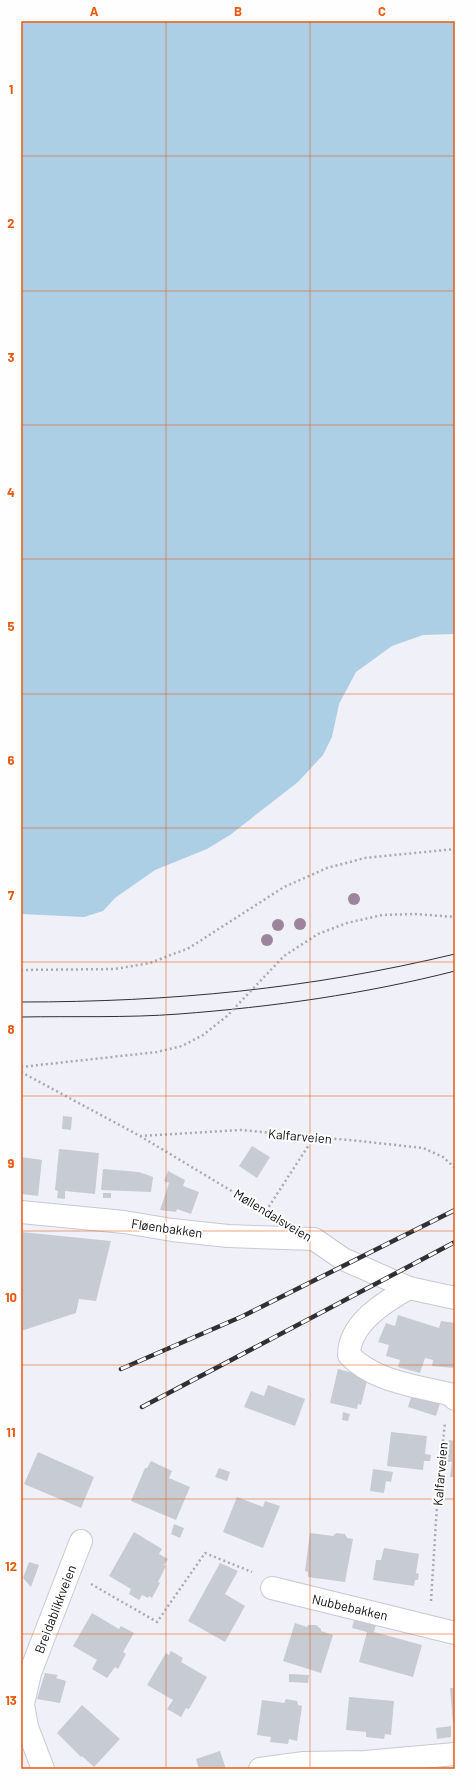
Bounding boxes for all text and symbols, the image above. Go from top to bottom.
text: A [90,3,99,19]
text: B [234,3,242,19]
text: C [378,3,386,19]
text: 1 [9,81,13,97]
text: 2 [7,215,15,231]
text: 3 [7,349,15,365]
text: 4 [7,484,15,500]
text: 5 [7,618,15,634]
text: 6 [8,752,15,768]
text: 7 [8,887,15,903]
text: 8 [7,1021,15,1037]
street label: Kalfarveien [268,1125,332,1147]
text: 9 [8,1155,15,1171]
street label: Møllendalsveien [231,1185,315,1245]
street label: Fløenbakken [130,1215,204,1241]
text: 10 [5,1289,17,1305]
text: 11 [6,1424,16,1440]
street label: Kalfarveien [429,1442,451,1506]
text: 12 [5,1558,17,1574]
street label: Breidablikkveien [31,1563,79,1655]
street label: Nubbebakken [311,1591,389,1623]
text: 13 [5,1692,17,1708]

